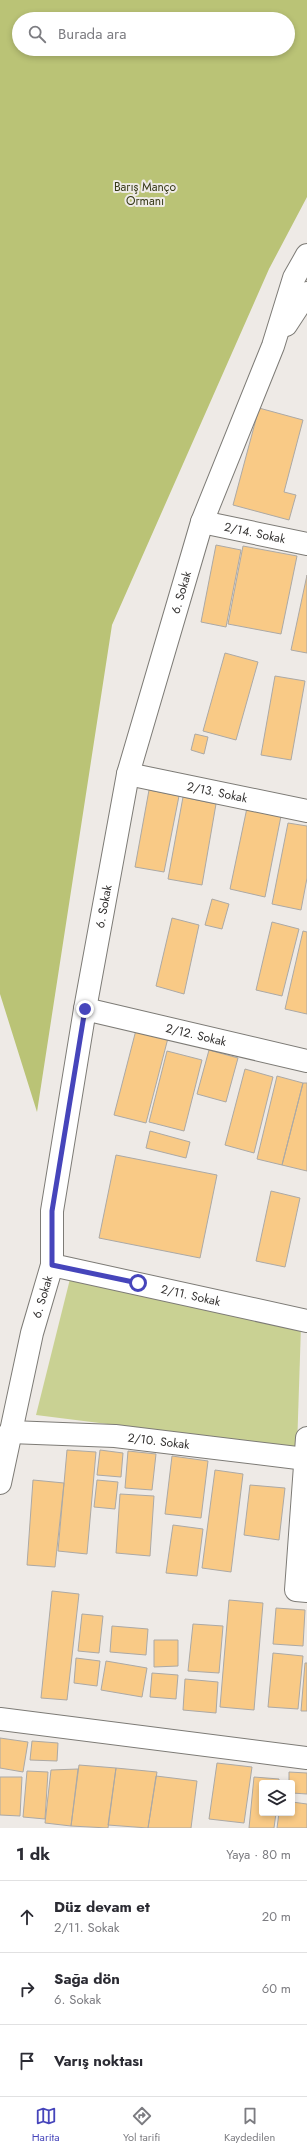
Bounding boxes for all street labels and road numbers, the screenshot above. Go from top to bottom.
street label: 2/14. Sokak [223,518,288,548]
street label: 6. Sokak [167,568,196,616]
street label: 2/13. Sokak [185,777,250,808]
street label: 6. Sokak [91,883,117,930]
street label: 2/12. Sokak [164,1019,229,1051]
street label: 6. Sokak [28,1273,58,1320]
street label: 2/11. Sokak [159,1280,223,1311]
street label: 2/10. Sokak [127,1429,191,1454]

